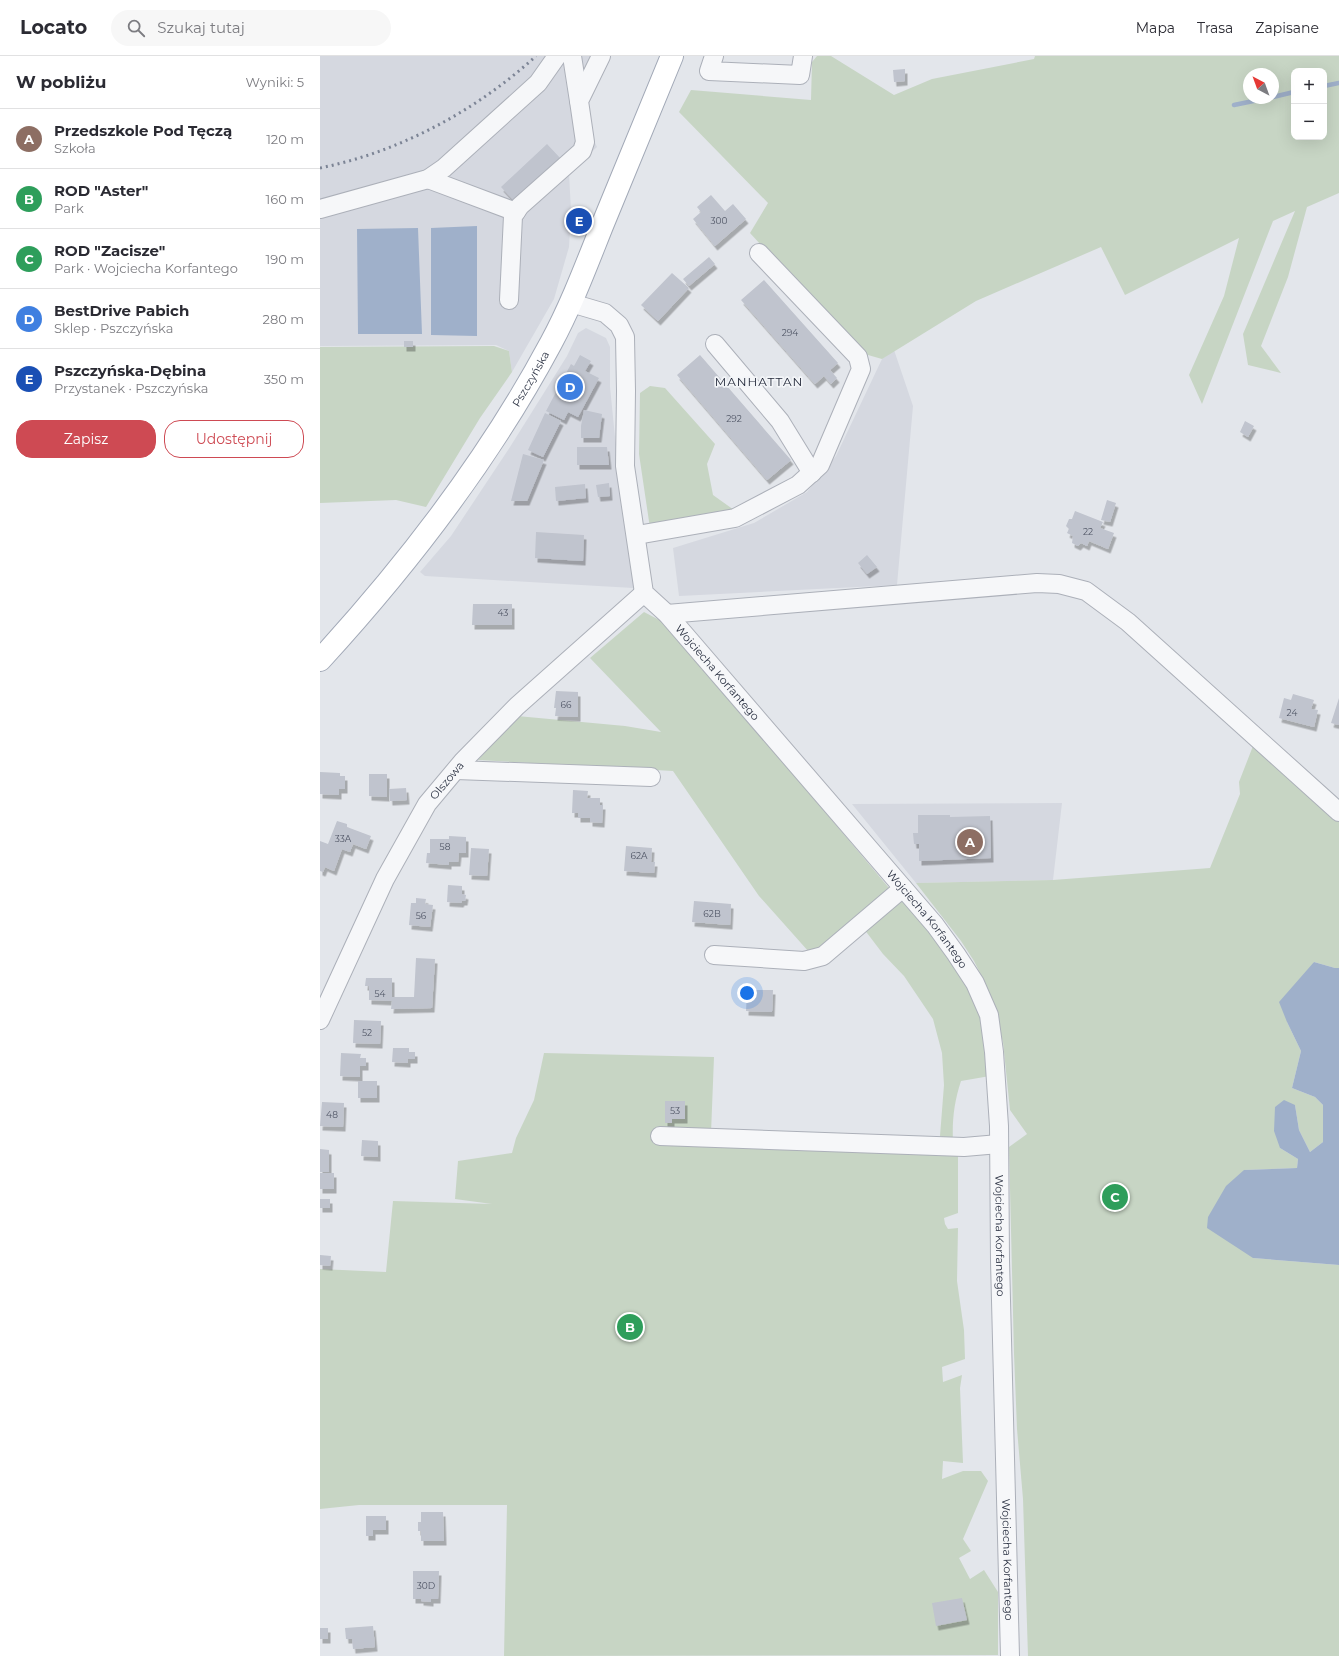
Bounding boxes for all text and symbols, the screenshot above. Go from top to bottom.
search box [111,10,391,46]
text: Locato [20,16,87,39]
icon: search [125,17,147,39]
text: Szukaj tutaj [157,18,245,37]
text: Mapa [1136,19,1175,37]
text: Trasa [1197,19,1233,37]
text: Zapisane [1255,19,1319,37]
north arrow [1243,68,1279,104]
map controls [1291,68,1327,140]
button: + [1291,68,1327,104]
text: W pobliżu [16,72,106,92]
text: Wyniki: 5 [245,74,304,90]
button: − [1291,104,1327,140]
text: Przedszkole Pod Tęczą [54,121,232,140]
text: A [24,131,34,147]
text: 120 m [266,131,304,147]
text: Szkoła [54,140,96,156]
text: ROD "Aster" [54,181,148,200]
text: B [24,191,34,207]
text: 160 m [266,191,304,207]
text: Park [54,200,84,216]
pin: E [566,206,592,236]
house number: 300 [711,215,728,226]
text: ROD "Zacisze" [54,241,165,260]
text: C [24,251,34,267]
text: 190 m [266,251,304,267]
text: Park · Wojciecha Korfantego [54,260,238,276]
text: BestDrive Pabich [54,301,189,320]
text: D [24,311,34,327]
text: 280 m [263,311,304,327]
text: Sklep · Pszczyńska [54,320,173,336]
house number: 294 [782,327,798,338]
street label: Pszczyńska [509,349,552,409]
text: Pszczyńska-Dębina [54,361,206,380]
text: E [25,371,33,387]
text: 350 m [264,371,304,387]
pin: D [557,372,583,402]
district label: MANHATTAN [715,374,803,389]
text: Przystanek · Pszczyńska [54,380,209,396]
house number: 292 [726,413,742,424]
button: Zapisz [16,420,156,458]
button: Udostępnij [164,420,304,458]
house number: 22 [1083,526,1093,537]
house number: 43 [498,607,508,618]
street label: Wojciecha Korfantego [672,622,763,723]
house number: 66 [561,699,572,710]
house number: 24 [1287,707,1297,718]
street label: Olszowa [427,758,467,802]
pin: A [957,827,983,857]
house number: 33A [335,833,352,844]
house number: 58 [440,841,451,852]
house number: 62A [630,850,648,861]
street label: Wojciecha Korfantego [884,867,971,971]
house number: 62B [703,908,721,919]
house number: 56 [416,910,427,921]
your location [737,983,757,1003]
house number: 54 [374,988,386,999]
house number: 52 [362,1027,372,1038]
house number: 53 [670,1105,680,1116]
house number: 48 [326,1109,338,1120]
street label: Wojciecha Korfantego [992,1175,1008,1297]
pin: C [1102,1182,1128,1212]
pin: B [617,1312,643,1342]
street label: Wojciecha Korfantego [999,1498,1016,1621]
house number: 30D [417,1580,435,1591]

